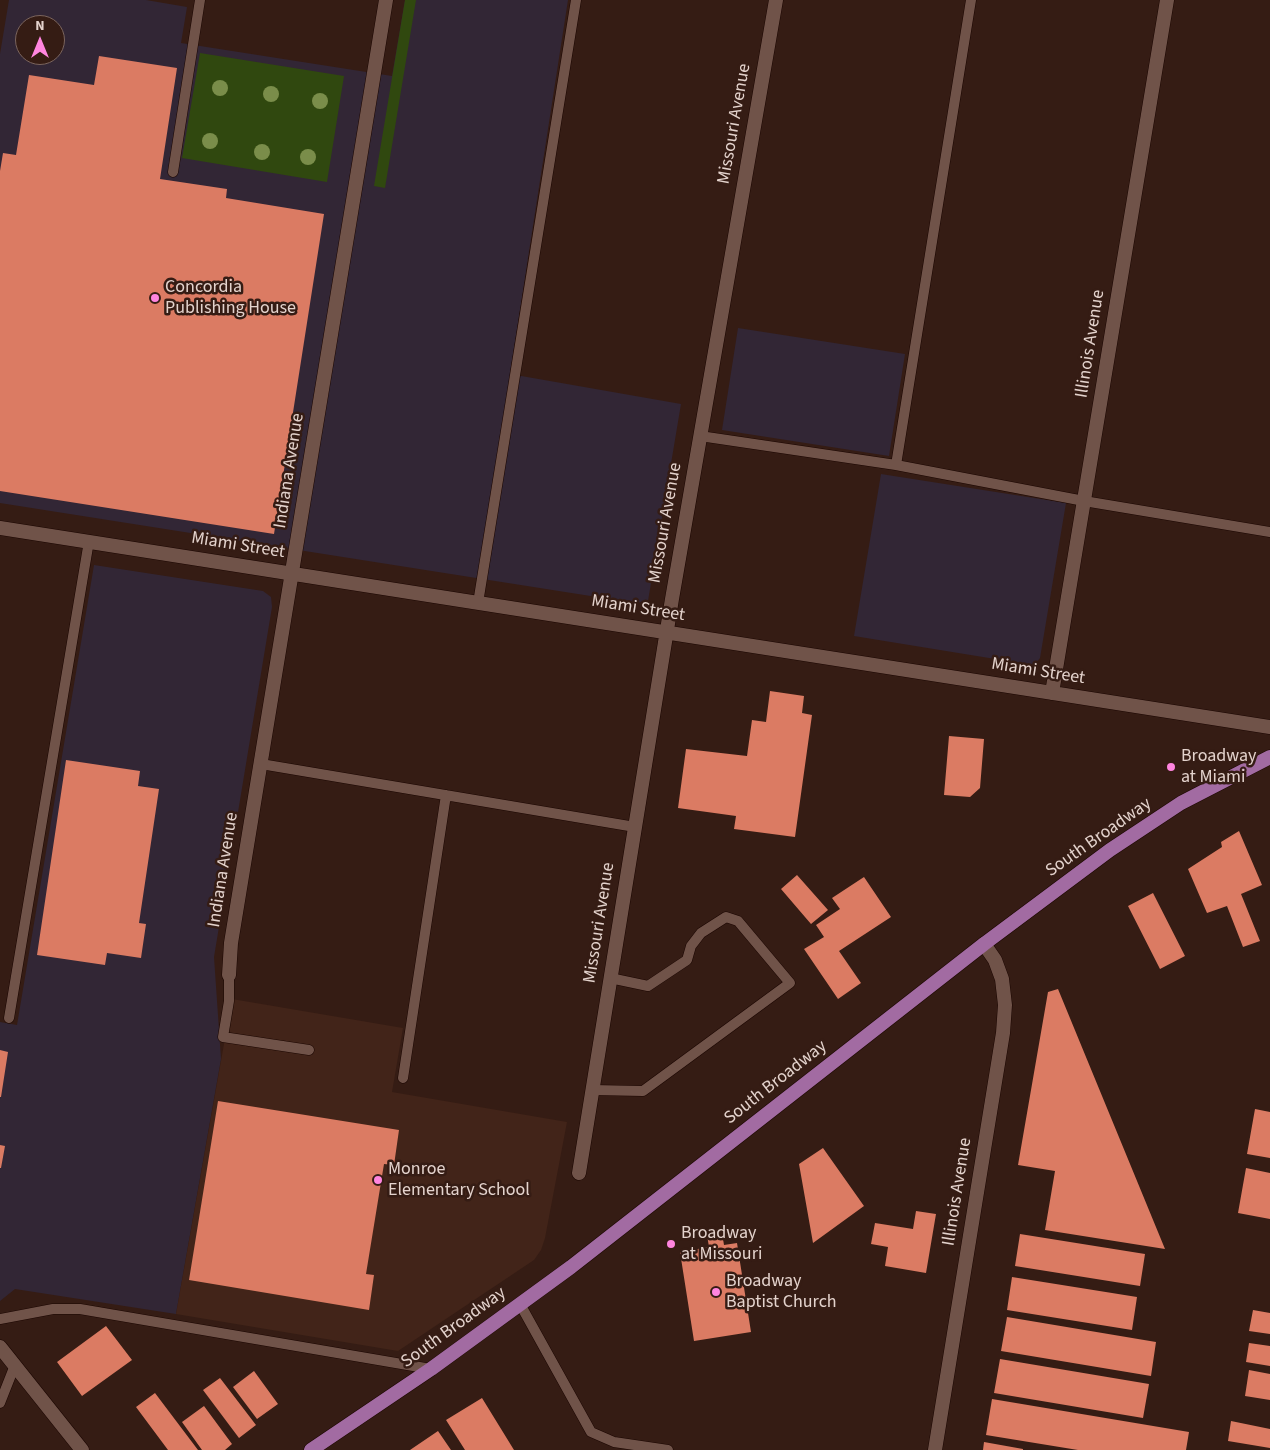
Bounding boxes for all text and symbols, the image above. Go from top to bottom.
north arrow [15,15,65,65]
text: N [35,16,45,36]
street label: Missouri Avenue [714,62,756,186]
place label: Concordia Publishing House [165,277,296,320]
street label: Illinois Avenue [1072,288,1110,400]
marker: Concordia Publishing House [149,292,161,304]
street label: Indiana Avenue [270,412,310,530]
street label: Missouri Avenue [645,461,687,585]
street label: Miami Street [190,528,286,564]
street label: Miami Street [590,591,686,627]
street label: Miami Street [990,654,1086,690]
place label: Broadway at Miami [1181,746,1256,789]
marker: Broadway at Miami [1165,761,1177,773]
street label: South Broadway [1042,794,1156,882]
street label: Indiana Avenue [204,811,244,929]
street label: Missouri Avenue [580,861,620,985]
street label: South Broadway [720,1036,832,1130]
street label: Illinois Avenue [939,1136,977,1248]
place label: Monroe Elementary School [388,1159,530,1202]
marker: Monroe Elementary School [372,1174,384,1186]
place label: Broadway at Missouri [681,1223,762,1266]
marker: Broadway at Missouri [665,1238,677,1250]
place label: Broadway Baptist Church [726,1271,837,1314]
street label: South Broadway [397,1283,511,1373]
marker: Broadway Baptist Church [710,1286,722,1298]

